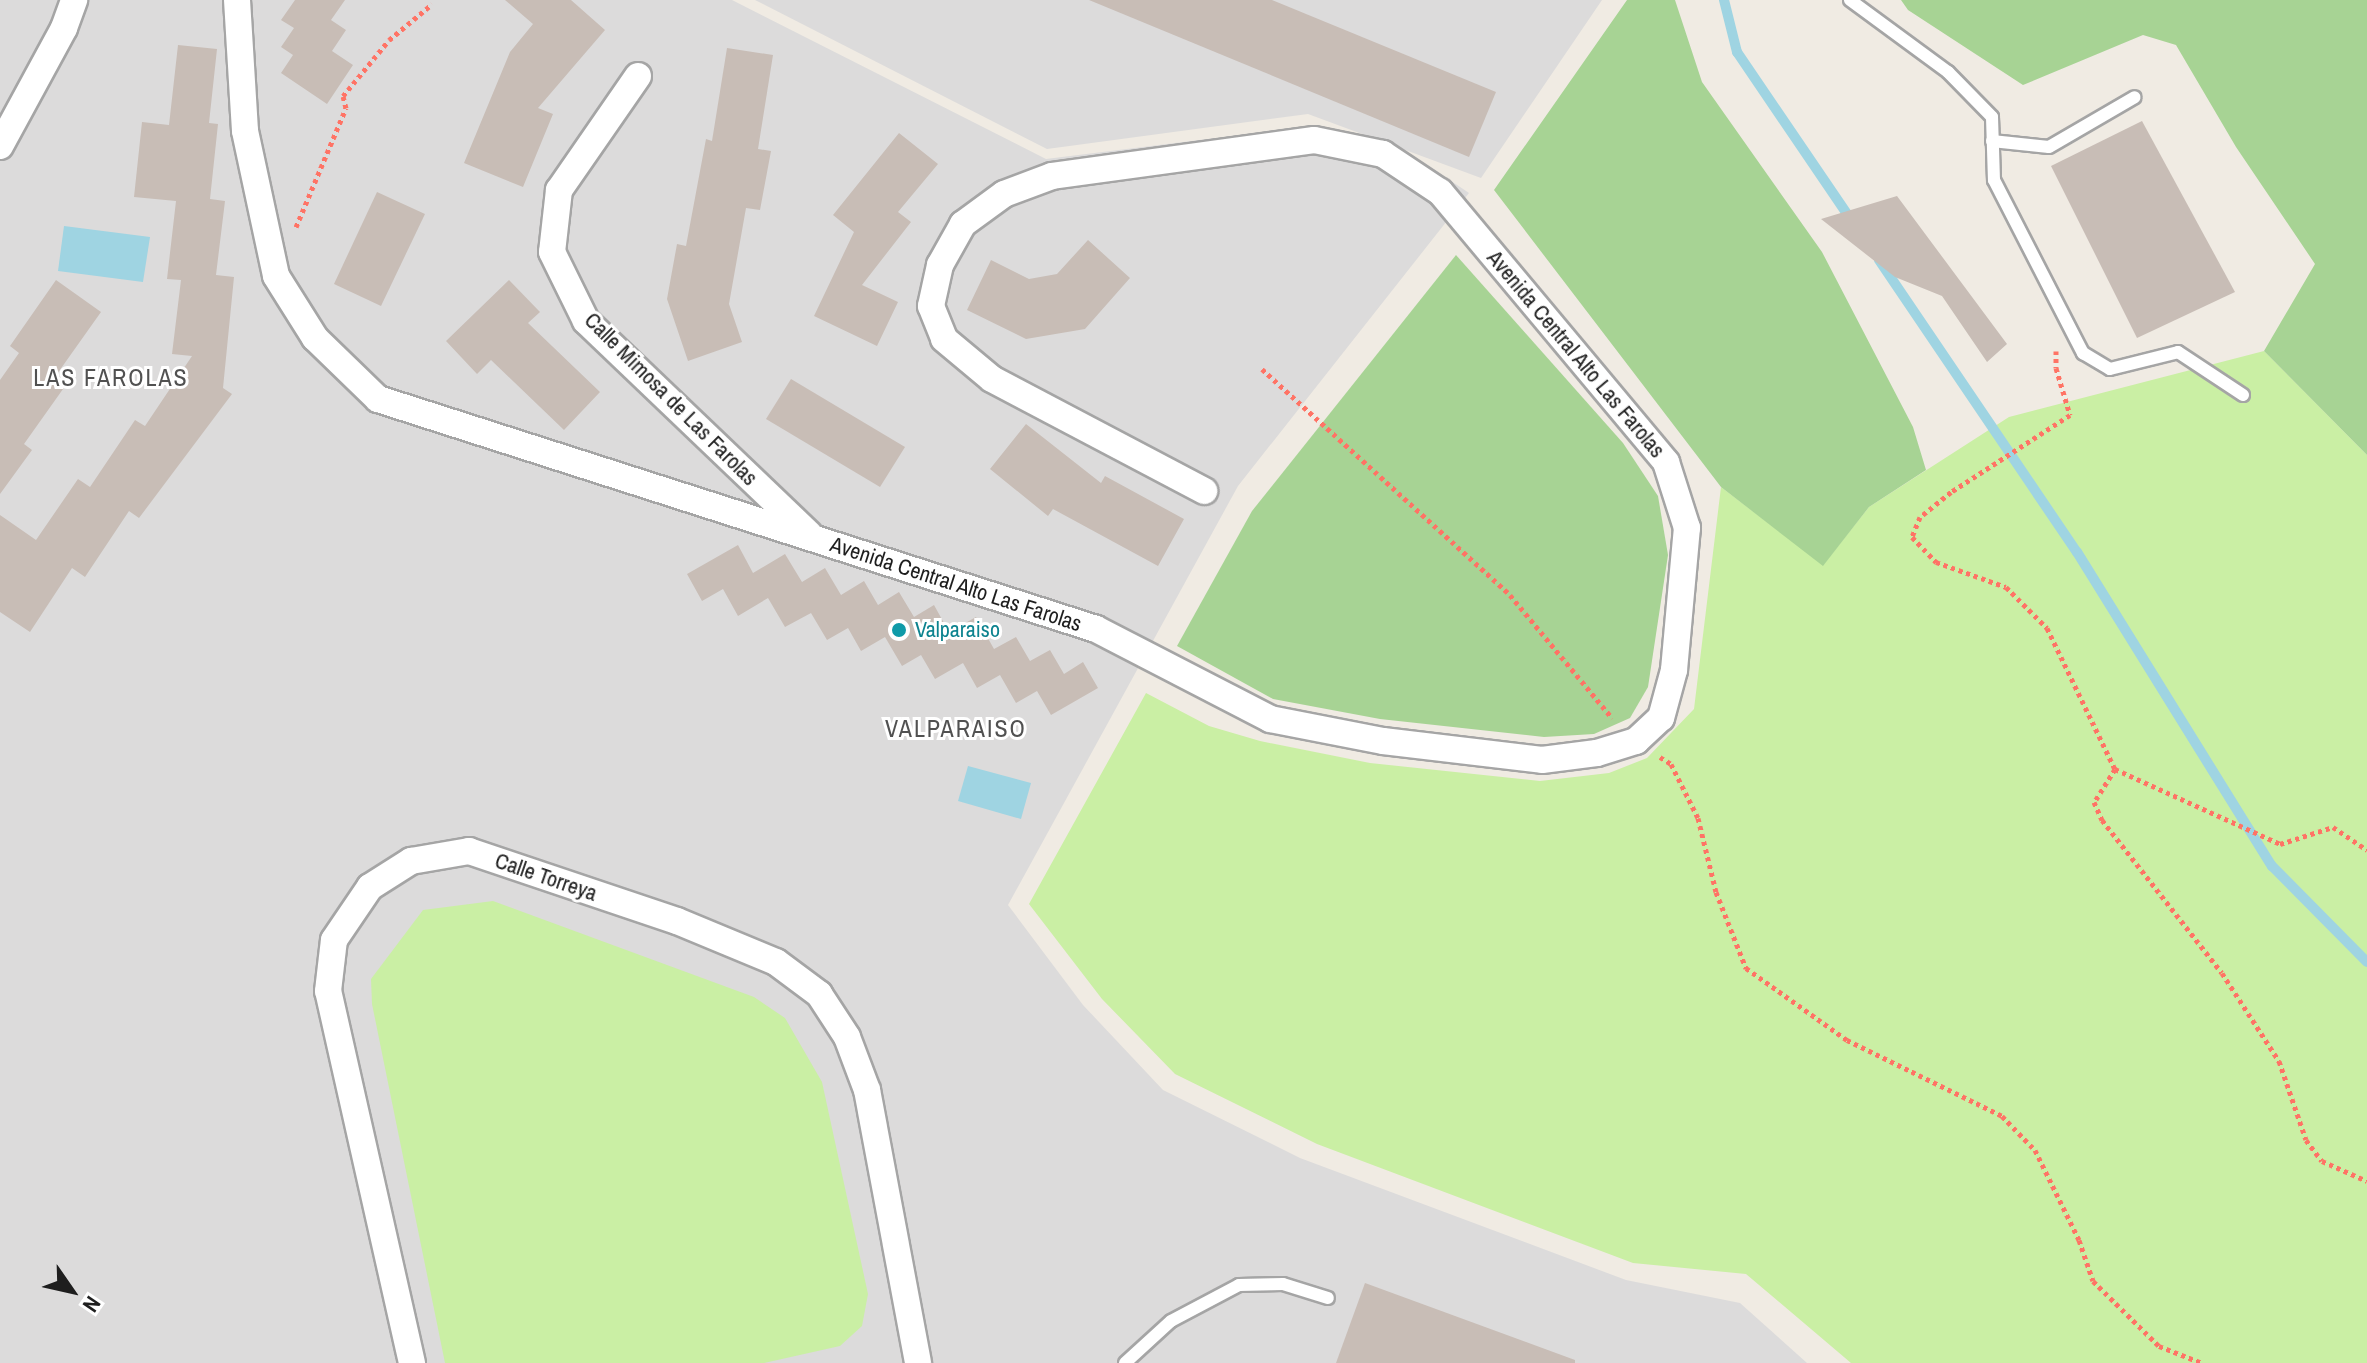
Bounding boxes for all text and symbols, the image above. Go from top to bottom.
street label: Avenida Central Alto Las Farolas [1481,245,1671,463]
street label: Calle Mimosa de Las Farolas [579,307,763,491]
district label: LAS FAROLAS [33,364,189,392]
street label: Avenida Central Alto Las Farolas [827,531,1085,637]
place label: Valparaiso [915,617,1000,643]
marker: Valparaiso [890,621,908,639]
district label: VALPARAISO [885,715,1027,743]
street label: Calle Torreya [491,847,601,907]
north arrow [32,1251,112,1331]
text: N [76,1291,108,1318]

